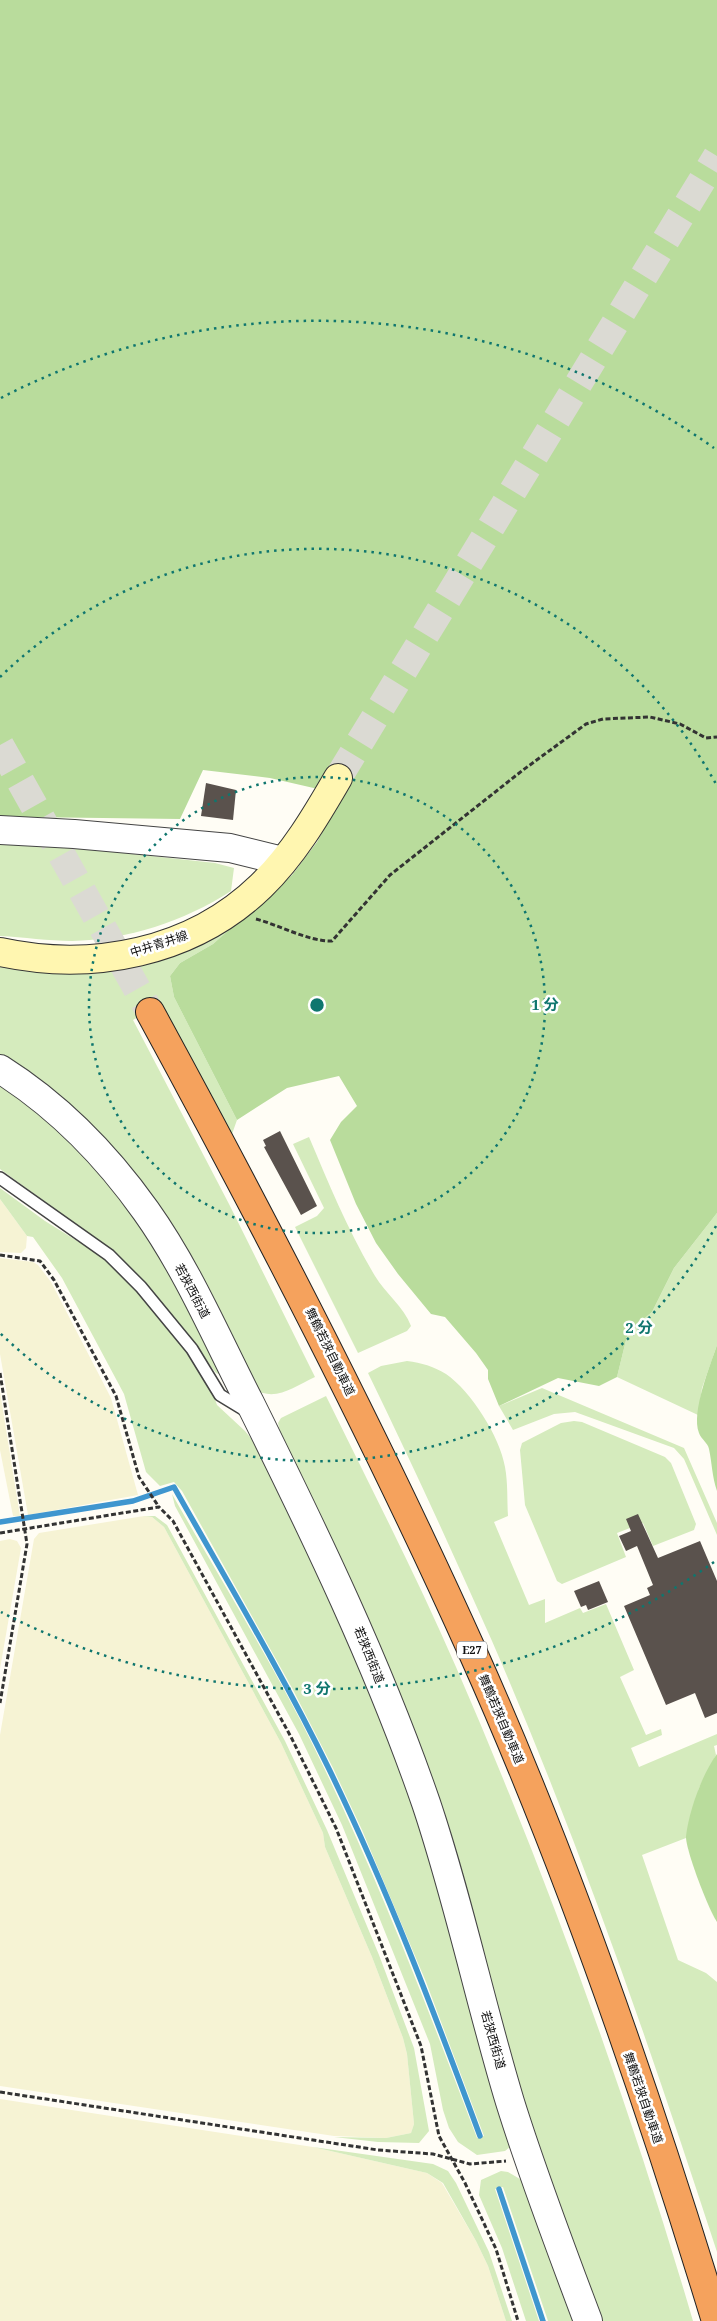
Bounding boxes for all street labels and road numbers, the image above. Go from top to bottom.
street label: 中井青井線 [128,926,190,961]
street label: 若狭西街道 [171,1260,214,1321]
street label: 舞鶴若狭自動車道 [302,1305,359,1399]
street label: 若狭西街道 [350,1624,389,1686]
road number: E27 [457,1642,487,1658]
street label: 舞鶴若狭自動車道 [475,1671,528,1766]
street label: 若狭西街道 [477,2009,510,2071]
street label: 舞鶴若狭自動車道 [620,2050,667,2146]

